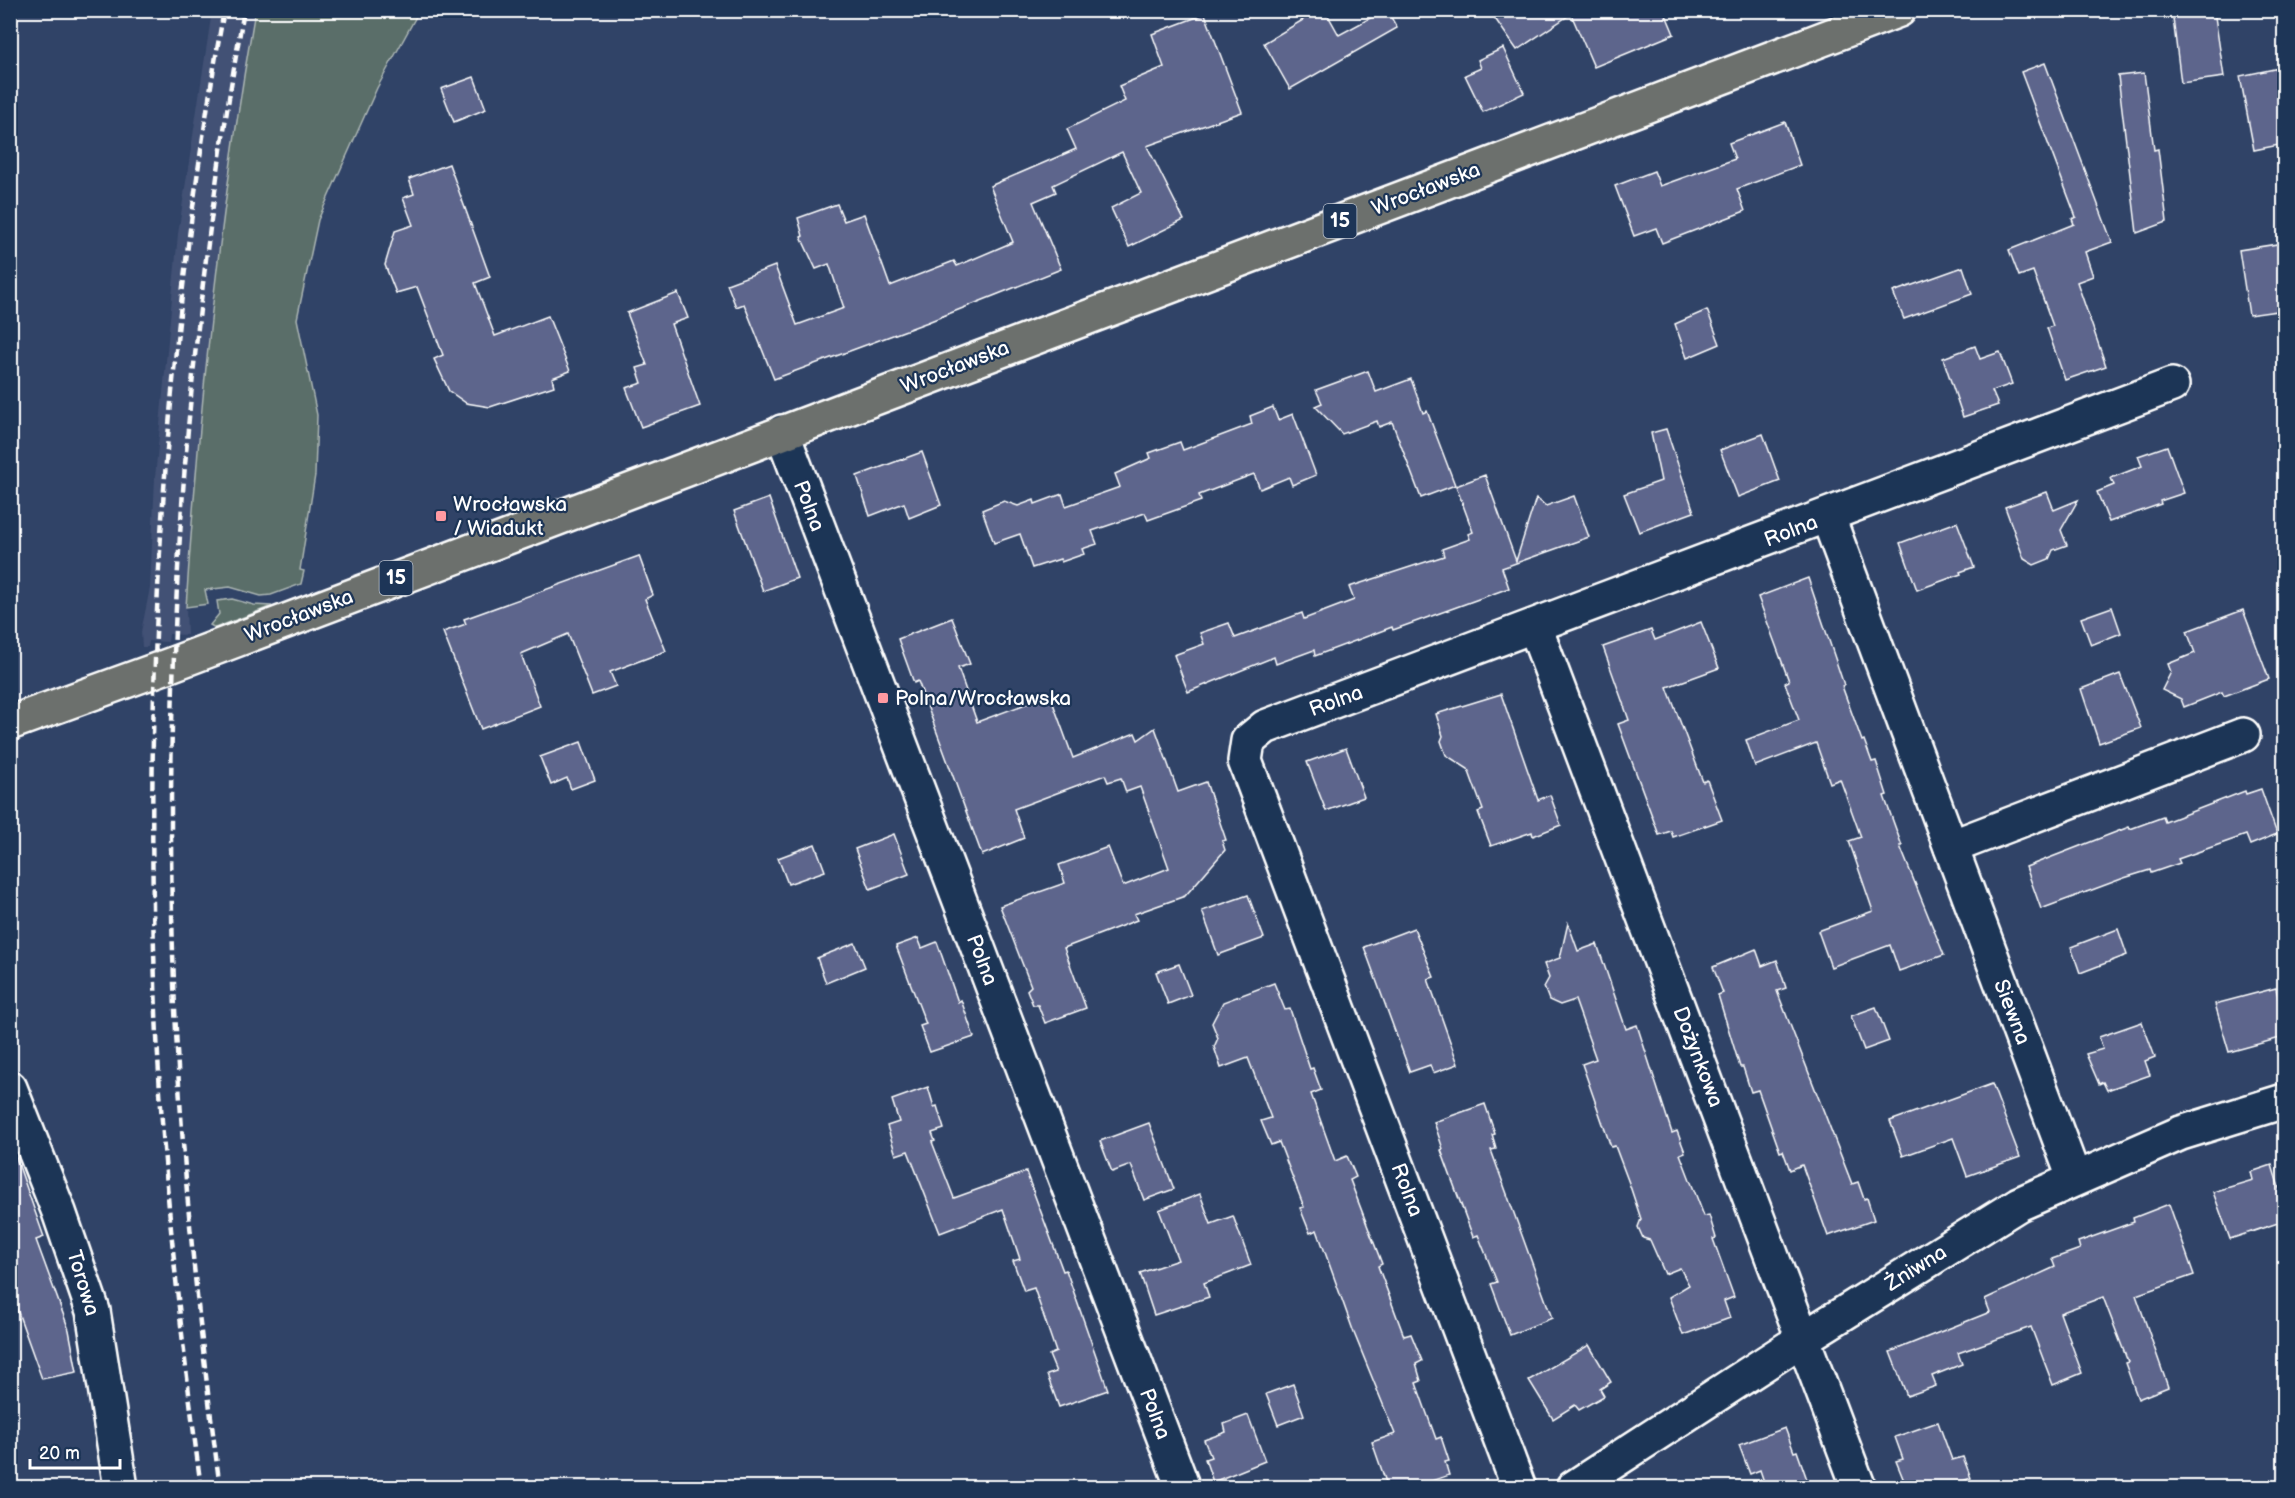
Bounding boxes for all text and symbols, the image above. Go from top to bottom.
street label: Wrocławska [1368,157,1484,221]
road number: 15 [1324,204,1356,238]
street label: Wrocławska [897,335,1013,399]
street label: Polna [788,477,830,535]
place label: Wrocławska / Wiadukt [453,492,567,541]
marker: Wrocławska / Wiadukt [434,509,448,523]
street label: Rolna [1761,509,1821,553]
road number: 15 [380,561,412,595]
street label: Wrocławska [241,584,357,648]
street label: Rolna [1306,680,1366,722]
place label: Polna/Wrocławska [895,686,1071,711]
marker: Polna/Wrocławska [876,691,890,705]
street label: Polna [961,931,1003,989]
street label: Siewna [1988,976,2036,1048]
street label: Dożynkowa [1667,1003,1729,1111]
street label: Rolna [1385,1160,1429,1220]
street label: Żniwna [1880,1240,1951,1297]
street label: Torowa [61,1247,105,1319]
street label: Polna [1134,1385,1176,1443]
scale bar [30,1432,120,1470]
text: 20 m [39,1443,80,1464]

